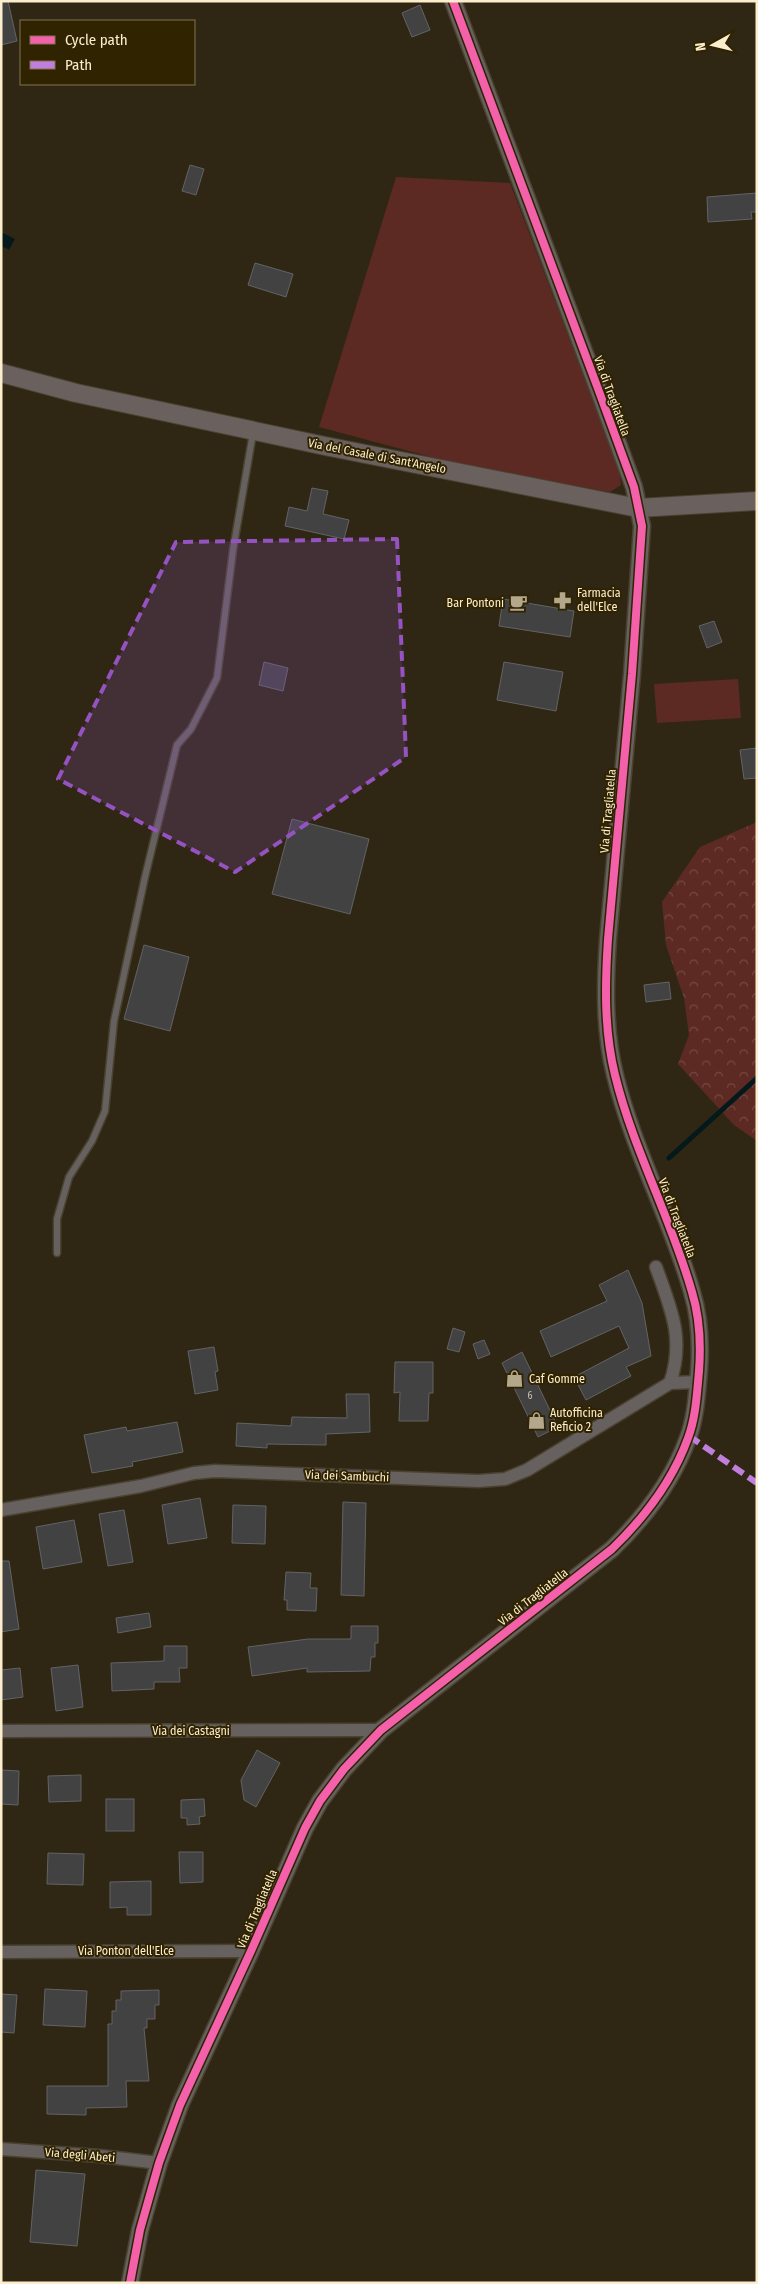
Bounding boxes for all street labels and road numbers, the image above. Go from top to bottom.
street label: Via di Tragliatella [591,354,633,438]
street label: Via del Casale di Sant'Angelo [307,436,447,476]
street label: Via di Tragliatella [597,768,619,854]
street label: Via di Tragliatella [655,1176,699,1260]
street label: Via dei Sambuchi [305,1468,389,1484]
street label: Via di Tragliatella [495,1565,571,1629]
street label: Via dei Castagni [152,1724,230,1738]
street label: Via di Tragliatella [234,1867,280,1951]
street label: Via Ponton dell'Elce [78,1944,174,1958]
street label: Via degli Abeti [44,2145,116,2165]

